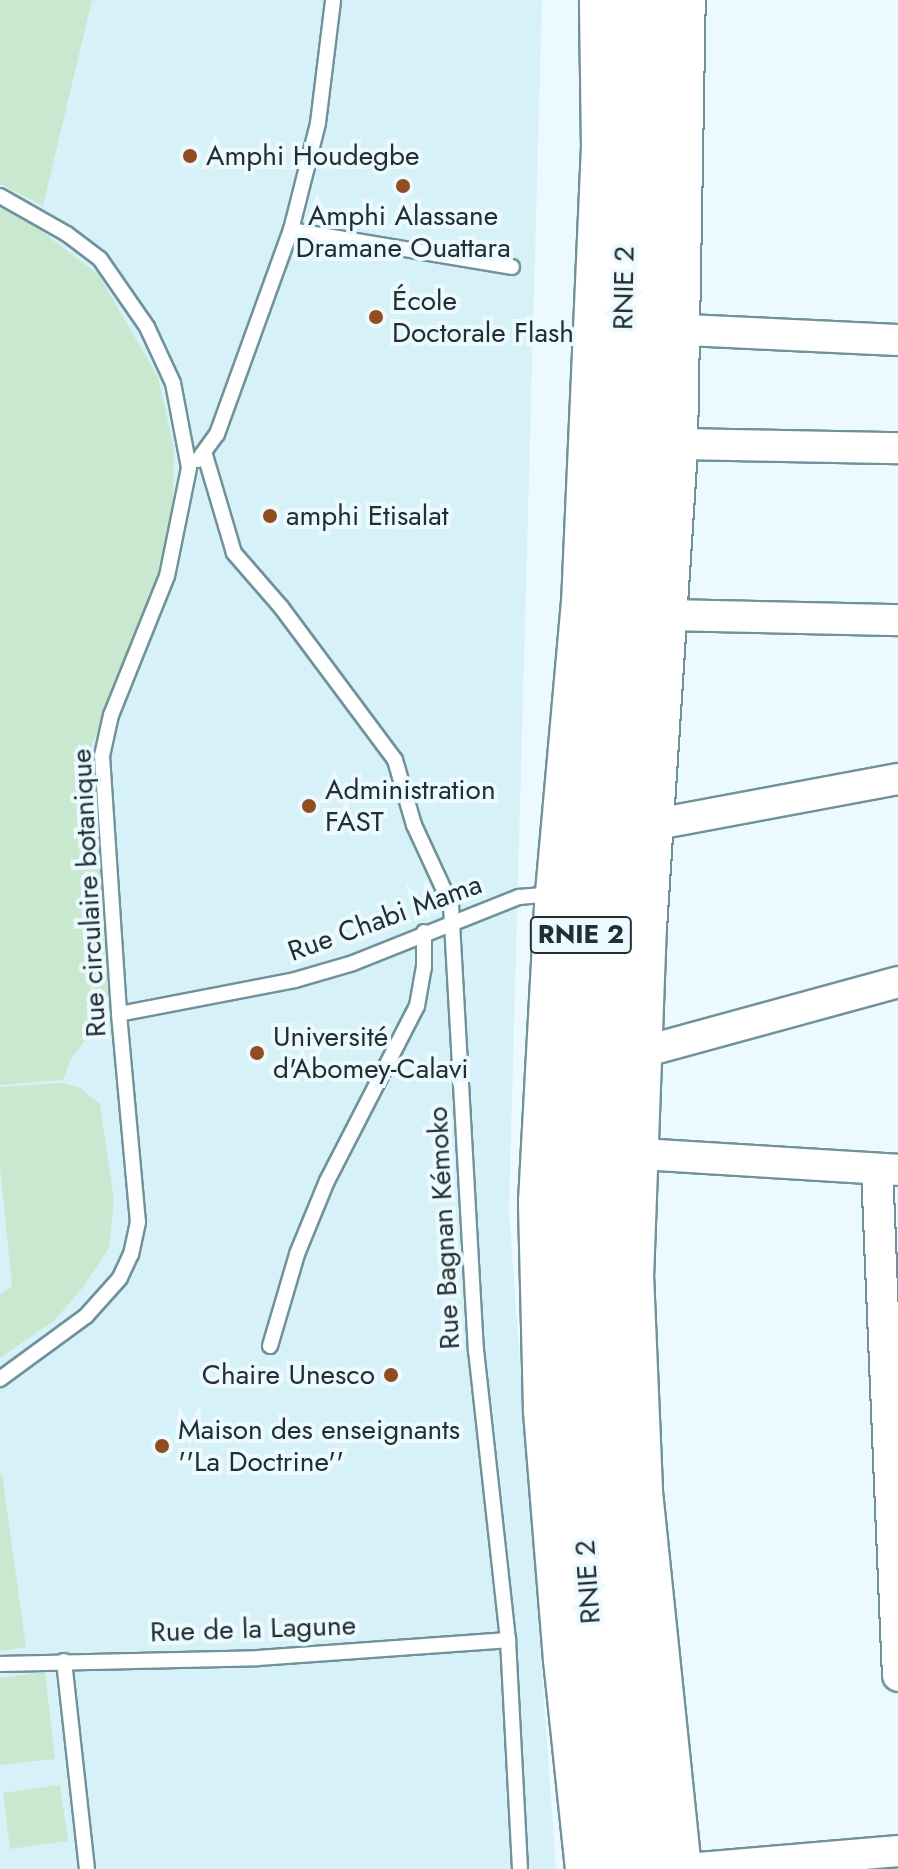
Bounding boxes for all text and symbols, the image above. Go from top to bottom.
place label: Amphi Houdegbe [206,139,419,173]
marker: Amphi Houdegbe [181,147,199,165]
marker: Amphi Alassane Dramane Ouattara [394,177,412,195]
place label: Amphi Alassane Dramane Ouattara [295,199,511,265]
street label: RNIE 2 [606,246,642,330]
place label: École Doctorale Flash [392,284,574,350]
marker: École Doctorale Flash [367,308,385,326]
place label: amphi Etisalat [286,499,448,533]
marker: amphi Etisalat [261,507,279,525]
street label: Rue circulaire botanique [65,748,113,1038]
place label: Administration FAST [325,773,496,839]
marker: Administration FAST [300,797,318,815]
street label: Rue Chabi Mama [284,867,486,969]
road number: RNIE 2 [529,913,633,957]
place label: Université d'Abomey-Calavi [273,1020,469,1086]
marker: Université d'Abomey-Calavi [248,1044,266,1062]
street label: Rue Bagnan Kémoko [421,1106,467,1350]
place label: Chaire Unesco [202,1358,375,1392]
marker: Chaire Unesco [382,1366,400,1384]
place label: Maison des enseignants ''La Doctrine'' [178,1413,460,1479]
marker: Maison des enseignants ''La Doctrine'' [153,1437,171,1455]
street label: RNIE 2 [568,1539,608,1625]
street label: Rue de la Lagune [149,1609,357,1649]

